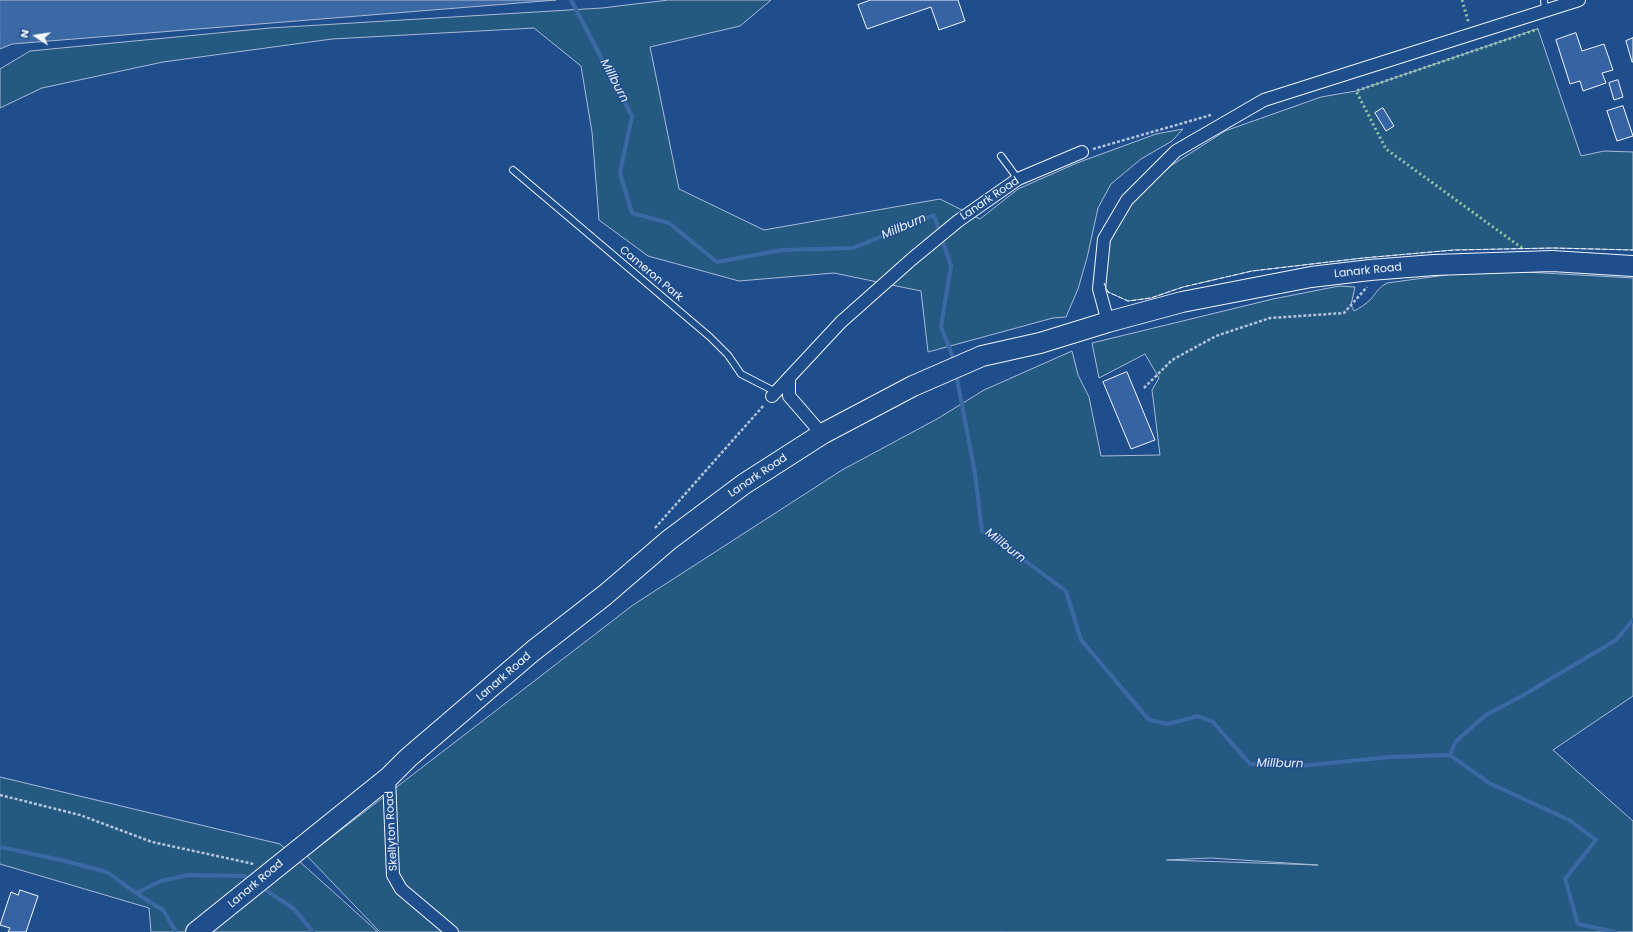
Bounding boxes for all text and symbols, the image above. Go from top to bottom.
north arrow [16,16,56,56]
text: N [16,28,33,39]
water label: Millburn [597,57,631,105]
street label: Lanark Road [958,175,1022,223]
water label: Millburn [879,211,929,243]
street label: Cameron Park [617,244,685,304]
street label: Lanark Road [1334,261,1402,281]
street label: Lanark Road [726,452,790,500]
water label: Millburn [982,526,1028,566]
street label: Lanark Road [474,650,534,704]
water label: Millburn [1256,756,1304,772]
street label: Skellyton Road [383,791,401,871]
street label: Lanark Road [226,857,286,911]

